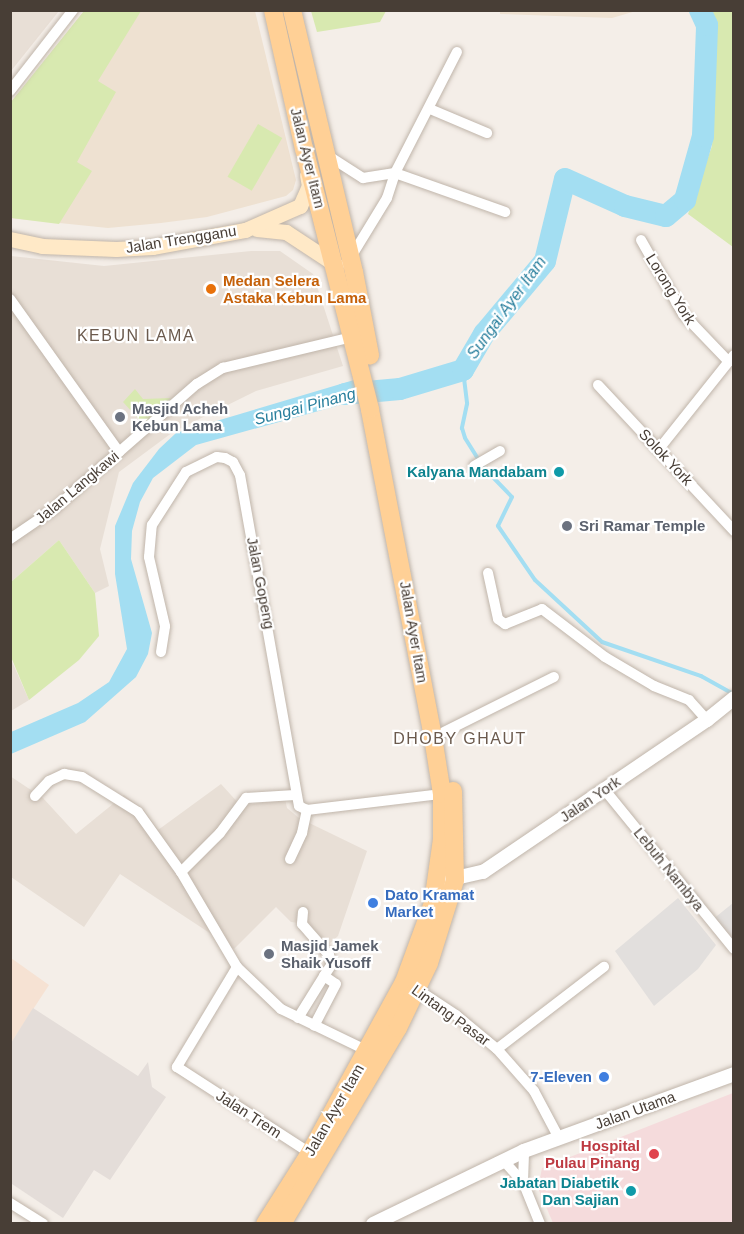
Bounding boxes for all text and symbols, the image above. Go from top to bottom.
street label: Jalan Ayer Itam [287,105,329,211]
street label: Jalan Trengganu [124,221,238,257]
street label: Lorong York [642,250,700,328]
water label: Sungai Ayer Itam [463,253,551,363]
place label: Medan Selera Astaka Kebun Lama [223,271,366,306]
marker: Medan Selera Astaka Kebun Lama [204,282,218,296]
district label: KEBUN LAMA [77,326,195,346]
water label: Sungai Pinang [252,384,358,430]
place label: Masjid Acheh Kebun Lama [132,399,229,434]
marker: Masjid Acheh Kebun Lama [113,410,127,424]
street label: Solok York [635,425,697,489]
street label: Jalan Langkawi [32,447,122,527]
place label: Kalyana Mandabam [407,463,547,481]
marker: Kalyana Mandabam [552,465,566,479]
place label: Sri Ramar Temple [579,517,705,535]
marker: Sri Ramar Temple [560,519,574,533]
street label: Jalan Gopeng [243,535,279,631]
street label: Jalan Ayer Itam [396,579,432,685]
district label: DHOBY GHAUT [393,729,527,749]
street label: Jalan York [556,772,624,826]
street label: Lebuh Nambya [630,824,708,914]
place label: Dato Kramat Market [385,885,474,920]
marker: Dato Kramat Market [366,896,380,910]
place label: Masjid Jamek Shaik Yusoff [281,936,379,971]
marker: Masjid Jamek Shaik Yusoff [262,947,276,961]
street label: Lintang Pasar [408,981,494,1049]
street label: Jalan Ayer Itam [300,1060,368,1160]
place label: 7-Eleven [530,1068,592,1086]
marker: 7-Eleven [597,1070,611,1084]
street label: Jalan Trem [213,1086,285,1142]
street label: Jalan Utama [592,1087,678,1133]
place label: Hospital Pulau Pinang [545,1136,640,1171]
marker: Hospital Pulau Pinang [645,1145,663,1163]
place label: Jabatan Diabetik Dan Sajian [500,1173,619,1208]
marker: Jabatan Diabetik Dan Sajian [624,1184,638,1198]

